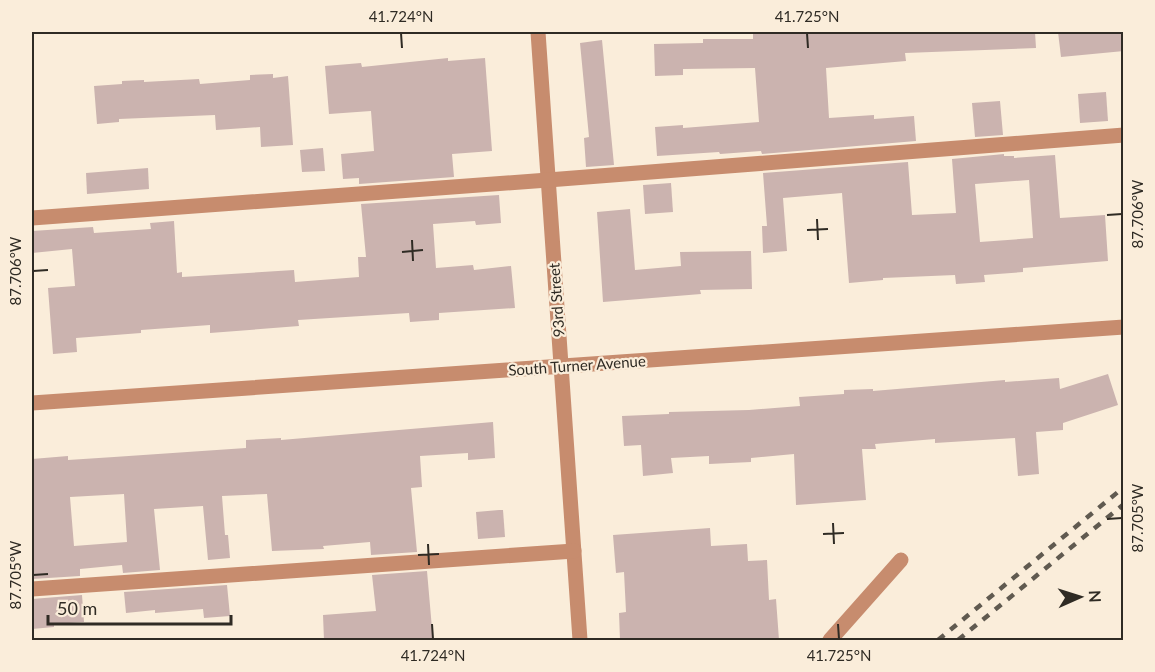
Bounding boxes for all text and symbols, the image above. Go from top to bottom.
text: 41.724°N [369,7,433,25]
text: 41.725°N [775,7,839,25]
text: 87.706°W [1128,179,1146,248]
text: 87.706°W [6,236,24,305]
street label: 93rd Street [544,262,568,338]
street label: South Turner Avenue [508,351,646,379]
text: 87.705°W [1128,483,1146,552]
text: 87.705°W [6,540,24,609]
north arrow [1050,567,1110,627]
scale bar [48,588,231,626]
text: N [1086,590,1105,603]
text: 50 m [57,597,97,619]
text: 41.724°N [401,646,465,664]
text: 41.725°N [807,646,871,664]

